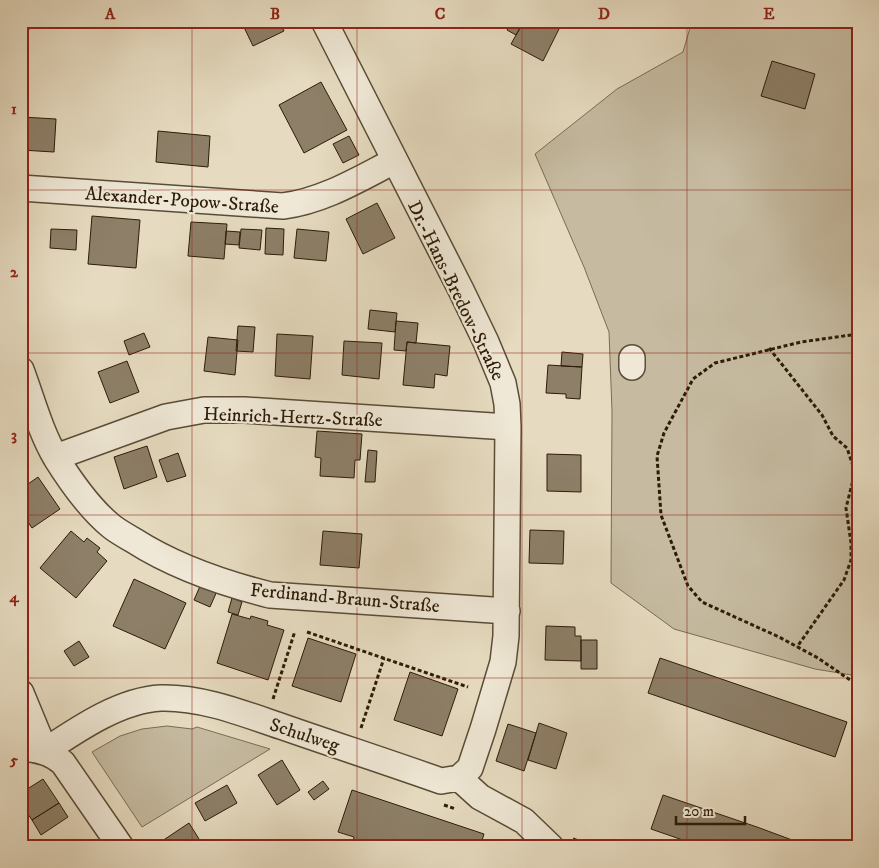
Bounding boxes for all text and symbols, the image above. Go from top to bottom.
text: A [104,4,116,24]
text: B [270,4,280,24]
text: C [435,4,445,24]
text: D [598,4,610,24]
text: E [763,4,775,24]
text: 1 [11,99,17,119]
street label: Alexander-Popow-Straße [84,182,280,219]
street label: Dr.-Hans-Bredow-Straße [402,197,509,384]
text: 2 [10,262,19,282]
street label: Heinrich-Hertz-Straße [203,403,383,432]
text: 3 [11,425,17,445]
street label: Ferdinand-Braun-Straße [249,579,441,618]
text: 4 [8,587,19,607]
street label: Schulweg [267,713,343,758]
text: 5 [9,750,18,770]
scale bar [676,793,745,825]
text: 20 m [684,802,714,821]

